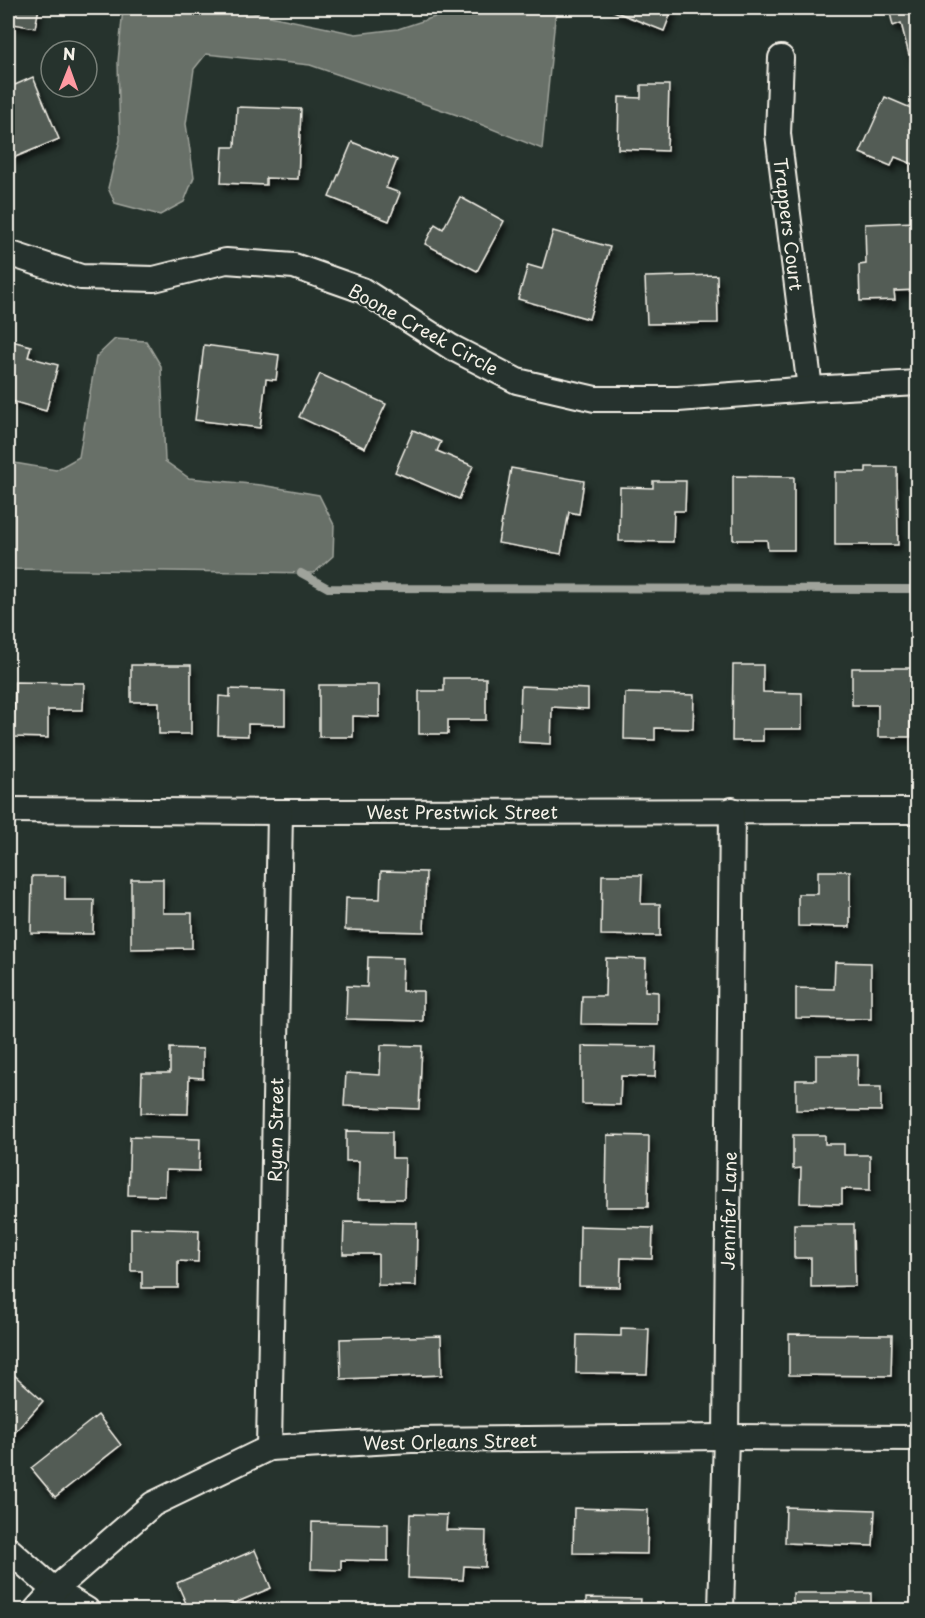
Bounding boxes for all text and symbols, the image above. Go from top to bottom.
north arrow [39,39,99,99]
text: N [63,41,76,65]
street label: Trappers Court [767,156,811,292]
street label: Boone Creek Circle [344,276,504,382]
street label: West Prestwick Street [366,798,558,825]
street label: Ryan Street [261,1078,289,1182]
street label: Jennifer Lane [713,1151,743,1271]
street label: West Orleans Street [363,1426,537,1456]

